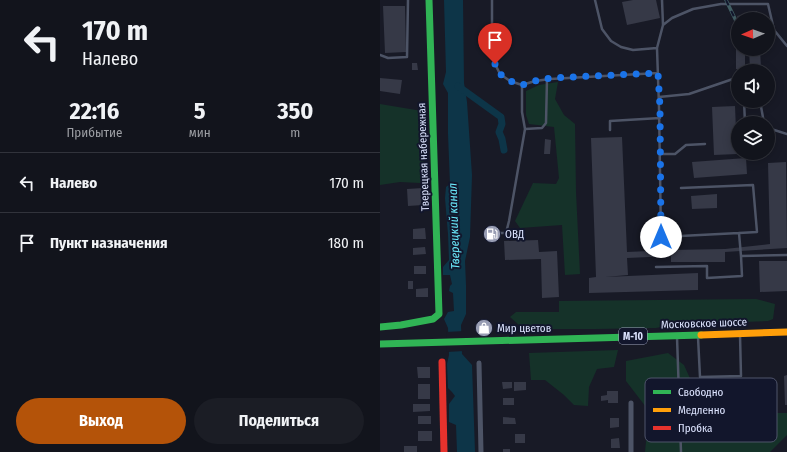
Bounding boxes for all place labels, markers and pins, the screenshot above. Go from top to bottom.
pin [478,23,512,64]
fuel station icon: ОВД [482,224,502,244]
place label: ОВД [505,228,524,241]
shop icon: Мир цветов [474,318,494,338]
place label: Мир цветов [497,322,551,335]

